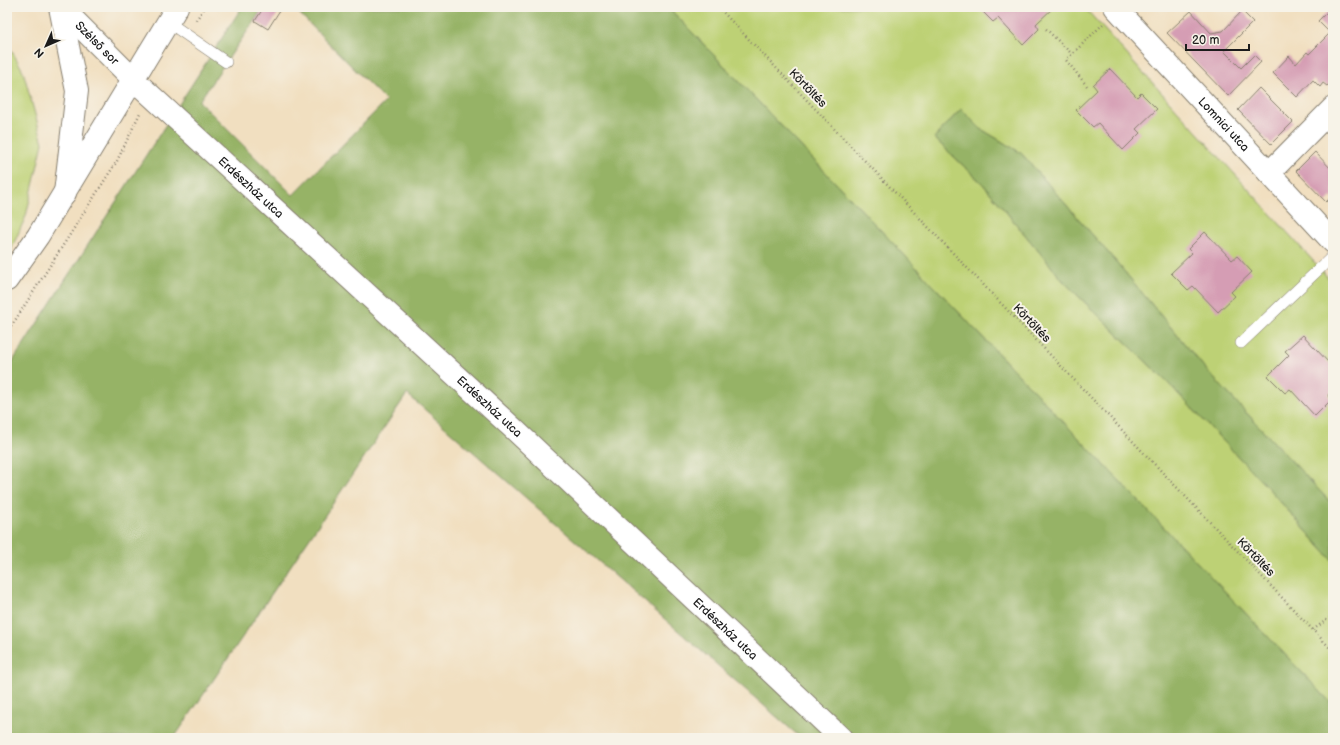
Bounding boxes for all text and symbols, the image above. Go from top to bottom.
street label: Szélső sor [72,18,122,69]
north arrow [26,26,66,66]
scale bar [1186,26,1249,52]
text: 20 m [1192,33,1219,48]
text: N [32,45,47,60]
street label: Körtöltés [786,66,830,111]
street label: Lomnici utca [1195,94,1252,155]
street label: Erdészház utca [215,154,287,222]
street label: Körtöltés [1010,301,1054,346]
street label: Erdészház utca [453,373,525,441]
street label: Körtöltés [1234,535,1278,580]
street label: Erdészház utca [690,595,761,663]

